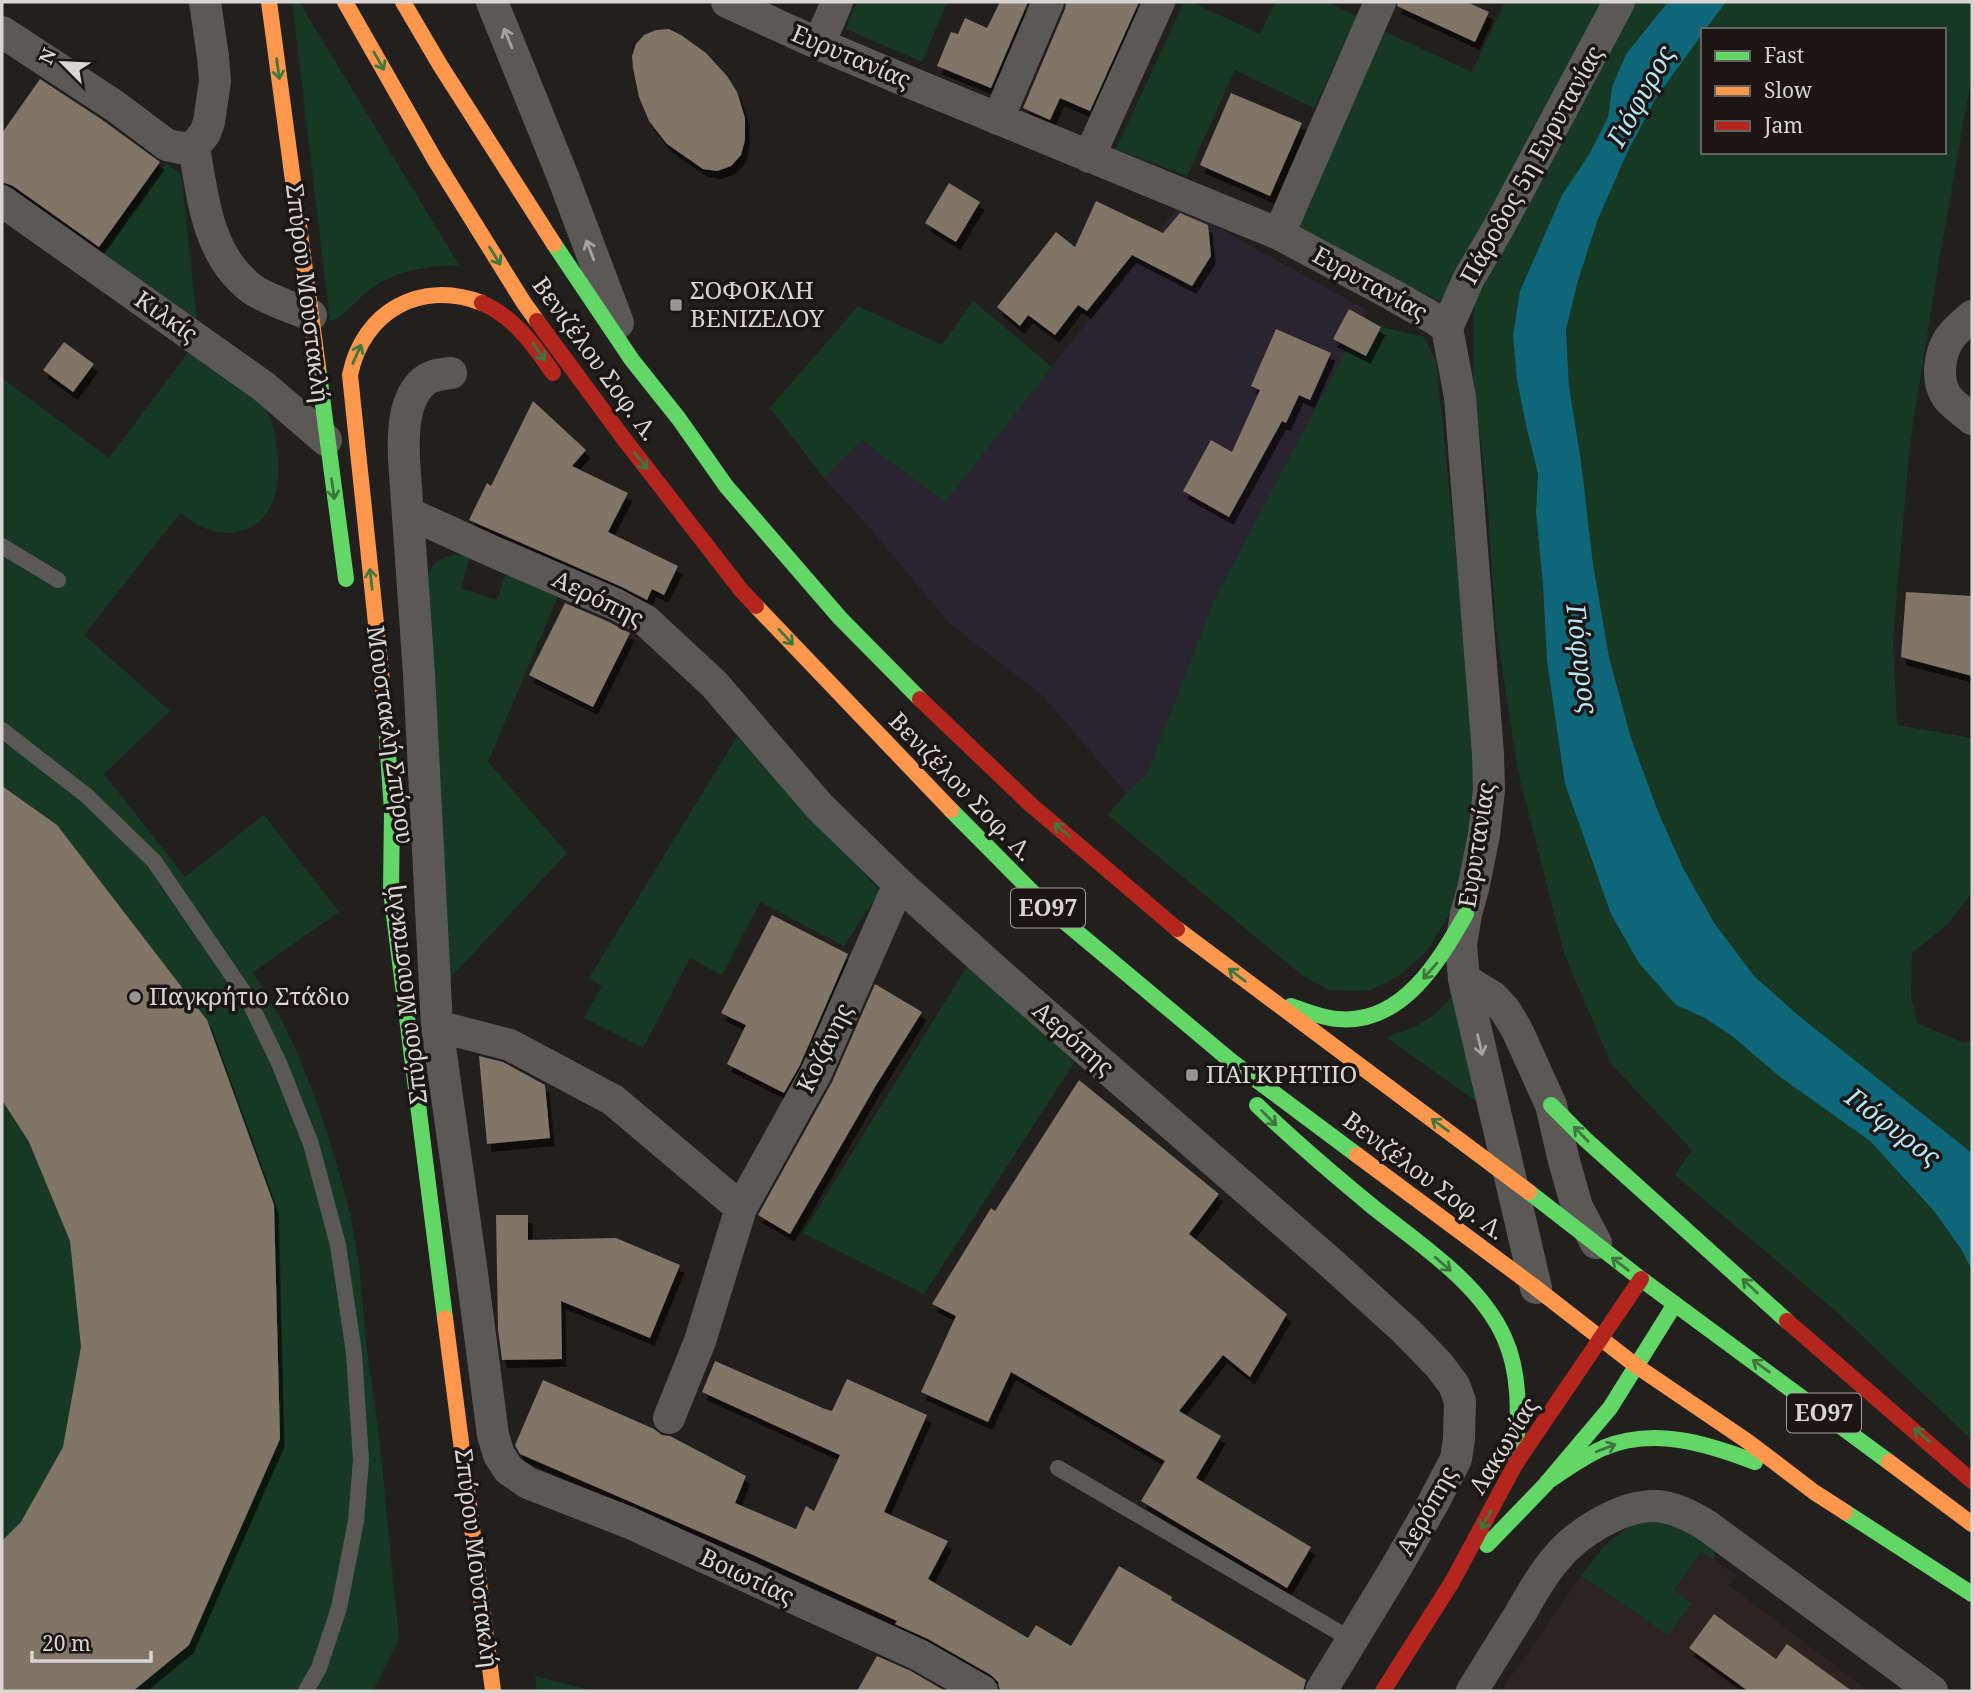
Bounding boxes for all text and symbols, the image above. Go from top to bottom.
street label: Ευρυτανίας [787,16,916,95]
north arrow [28,28,98,98]
one-way arrow [500,28,513,50]
legend [1701,28,1946,154]
water label: Γιόφυρος [1597,38,1683,154]
street label: Πάροδος 5η Ευρυτανίας [1451,39,1610,289]
text: Fast [1764,41,1804,69]
text: N [33,44,62,68]
one-way arrow [373,50,386,71]
one-way arrow [272,58,285,80]
text: Slow [1764,76,1813,104]
text: Jam [1763,111,1803,139]
street label: Σπύρου Μουστακλή [279,181,338,404]
street label: Ευρυτανίας [1307,238,1434,328]
one-way arrow [583,240,596,262]
one-way arrow [489,246,503,266]
street label: Βενιζέλου Σοφ. Λ. [525,269,667,447]
place label: ΣΟΦΟΚΛΗ ΒΕΝΙΖΕΛΟΥ [690,273,825,334]
street label: Κιλκίς [129,282,205,349]
marker: ΣΟΦΟΚΛΗ ΒΕΝΙΖΕΛΟΥ [668,297,684,313]
one-way arrow [532,342,546,361]
one-way arrow [351,344,364,365]
one-way arrow [634,452,649,470]
one-way arrow [327,477,340,500]
street label: Αερόπης [548,561,650,634]
one-way arrow [364,568,377,591]
water label: Γιόφυρος [1558,601,1608,716]
street label: Μουστακλή Σπύρου [360,623,423,846]
one-way arrow [777,628,794,645]
street label: Βενιζέλου Σοφ. Λ. [882,704,1042,868]
street label: Ευρυτανίας [1449,780,1502,910]
one-way arrow [1053,823,1071,838]
street label: Σπύρου Μουστακλή [375,884,434,1107]
road number: ΕΟ97 [1011,888,1085,928]
one-way arrow [1422,962,1438,980]
one-way arrow [1228,968,1247,983]
place label: Παγκρήτιο Στάδιο [149,979,350,1012]
marker: Παγκρήτιο Στάδιο [127,989,143,1005]
street label: Αερόπης [1026,993,1122,1082]
street label: Κοζάνης [788,997,859,1097]
one-way arrow [1473,1033,1487,1056]
place label: ΠΑΓΚΡΗΤΙΙΟ [1206,1057,1357,1090]
marker: ΠΑΓΚΡΗΤΙΙΟ [1184,1067,1200,1083]
water label: Γιόφυρος [1838,1078,1949,1174]
street label: Βενιζέλου Σοφ. Λ. [1337,1103,1513,1247]
one-way arrow [1260,1109,1277,1126]
one-way arrow [1430,1118,1449,1133]
one-way arrow [1573,1125,1589,1143]
one-way arrow [1433,1256,1451,1272]
one-way arrow [1611,1256,1630,1271]
one-way arrow [1741,1278,1759,1294]
one-way arrow [1751,1359,1770,1374]
street label: Λακωνίας [1460,1390,1545,1500]
road number: ΕΟ97 [1787,1394,1861,1432]
one-way arrow [1913,1427,1931,1443]
one-way arrow [1595,1441,1617,1454]
street label: Σπύρου Μουστακλή [448,1446,507,1669]
street label: Αερόπης [1388,1460,1464,1561]
one-way arrow [1478,1509,1492,1530]
street label: Βοιωτίας [695,1540,800,1612]
scale bar [32,1620,150,1664]
text: 20 m [42,1629,91,1657]

